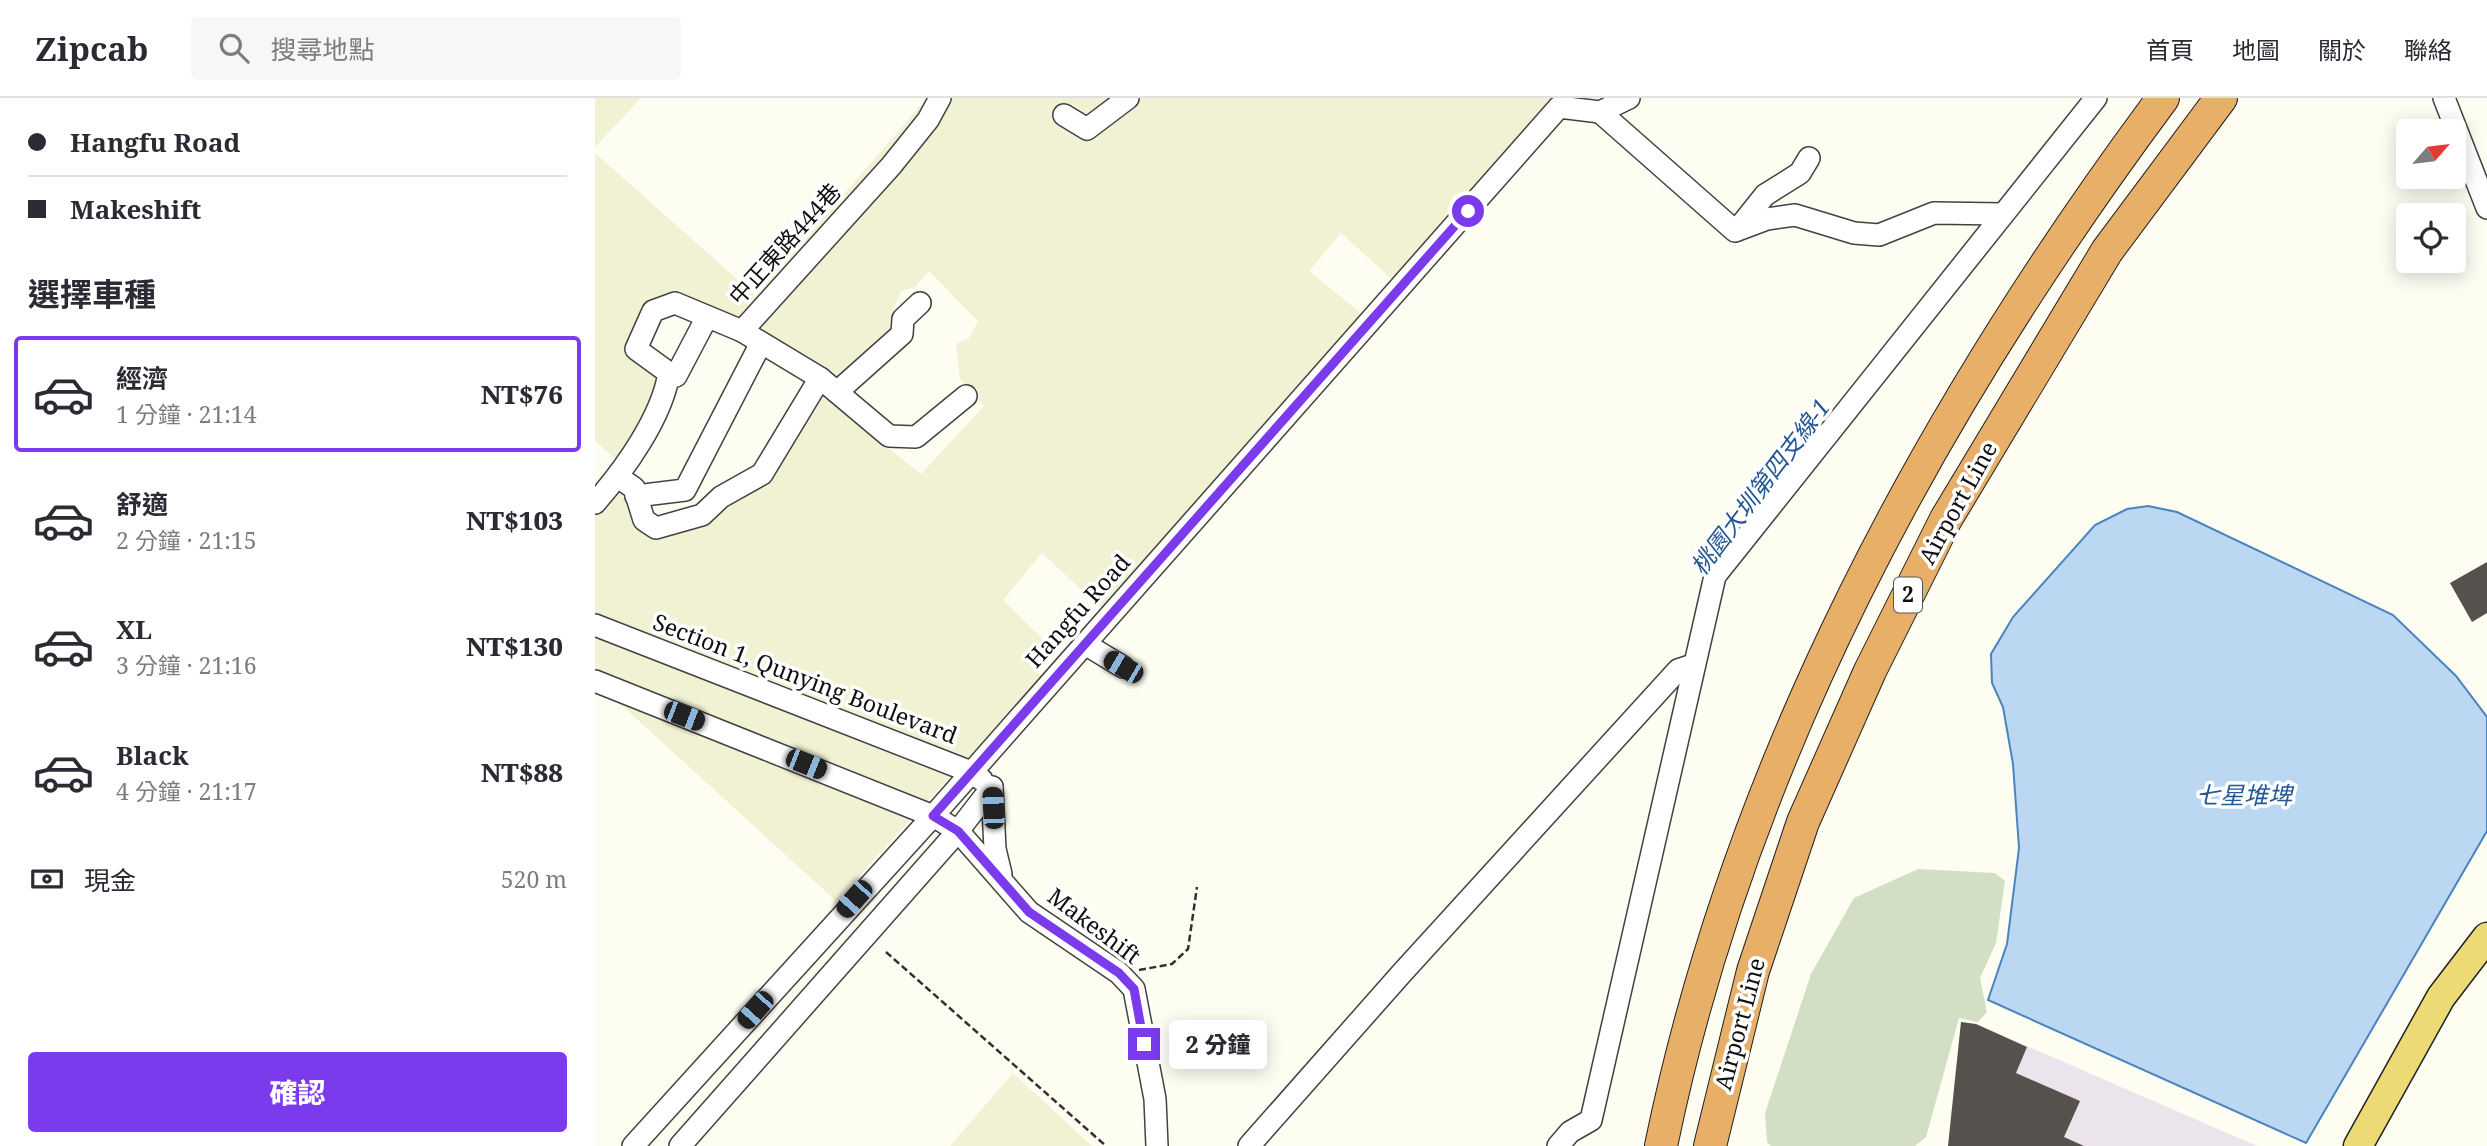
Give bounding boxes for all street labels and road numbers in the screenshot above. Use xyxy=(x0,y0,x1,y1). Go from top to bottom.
street label: 中正東路444巷 xyxy=(721,176,848,311)
street label: Airport Line xyxy=(1910,435,2004,570)
street label: Hangfu Road xyxy=(1018,547,1137,674)
road number: 2 xyxy=(1894,578,1922,612)
street label: Section 1, Qunying Boulevard xyxy=(649,605,962,751)
street label: Makeshift xyxy=(1042,880,1148,971)
street label: Airport Line xyxy=(1706,954,1772,1093)

